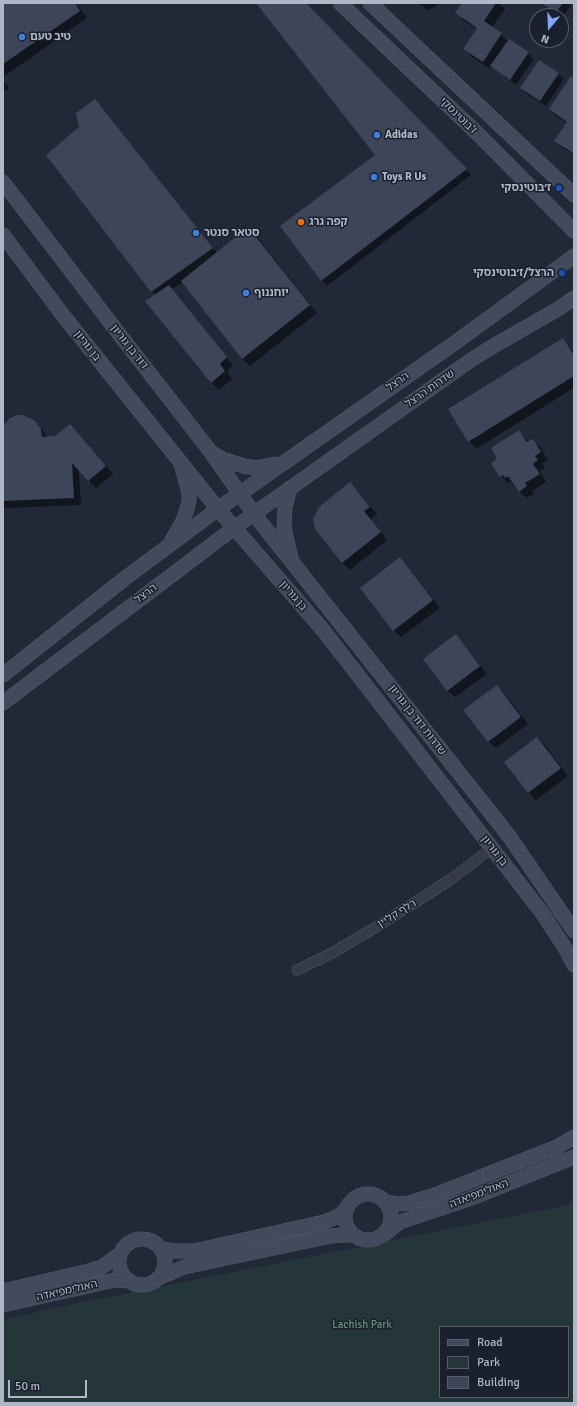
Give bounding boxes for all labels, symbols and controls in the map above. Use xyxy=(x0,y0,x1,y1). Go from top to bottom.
north arrow xyxy=(529,8,569,48)
place label: טיב טעם xyxy=(30,30,71,44)
text: N xyxy=(540,31,551,46)
marker: טיב טעם xyxy=(17,32,27,42)
street label: ז'בוטינסקי xyxy=(437,95,479,137)
place label: Adidas xyxy=(385,128,418,142)
marker: Adidas xyxy=(372,130,382,140)
place label: Toys R Us xyxy=(382,170,426,184)
marker: Toys R Us xyxy=(369,172,379,182)
place label: ז׳בוטינסקי xyxy=(501,181,551,195)
marker: ז׳בוטינסקי xyxy=(554,183,564,193)
place label: קפה גרג xyxy=(309,215,348,229)
marker: קפה גרג xyxy=(296,217,306,227)
place label: סטאר סנטר xyxy=(204,226,259,240)
marker: סטאר סנטר xyxy=(191,228,201,238)
place label: הרצל/ז׳בוטינסקי xyxy=(473,266,554,280)
marker: הרצל/ז׳בוטינסקי xyxy=(557,268,567,278)
place label: יוחננוף xyxy=(254,286,289,300)
marker: יוחננוף xyxy=(241,288,251,298)
street label: דוד בן גוריון xyxy=(107,322,151,372)
street label: בן גוריון xyxy=(71,328,103,364)
street label: שדרות הרצל xyxy=(403,367,457,411)
street label: הרצל xyxy=(384,370,412,394)
street label: בן גוריון xyxy=(276,578,310,614)
street label: הרצל xyxy=(132,581,160,607)
street label: שדרות דוד בן גוריון xyxy=(385,682,449,758)
street label: בן גוריון xyxy=(478,833,510,869)
street label: רלף קליין xyxy=(375,897,419,931)
street label: האולימפיאדה xyxy=(447,1177,511,1211)
street label: האולימפיאדה xyxy=(35,1278,99,1304)
park label: Lachish Park xyxy=(332,1318,392,1332)
legend xyxy=(439,1326,569,1398)
text: Road xyxy=(477,1335,503,1350)
text: Park xyxy=(477,1355,500,1370)
scale bar xyxy=(10,1372,89,1398)
text: Building xyxy=(477,1375,520,1390)
text: 50 m xyxy=(15,1379,40,1394)

